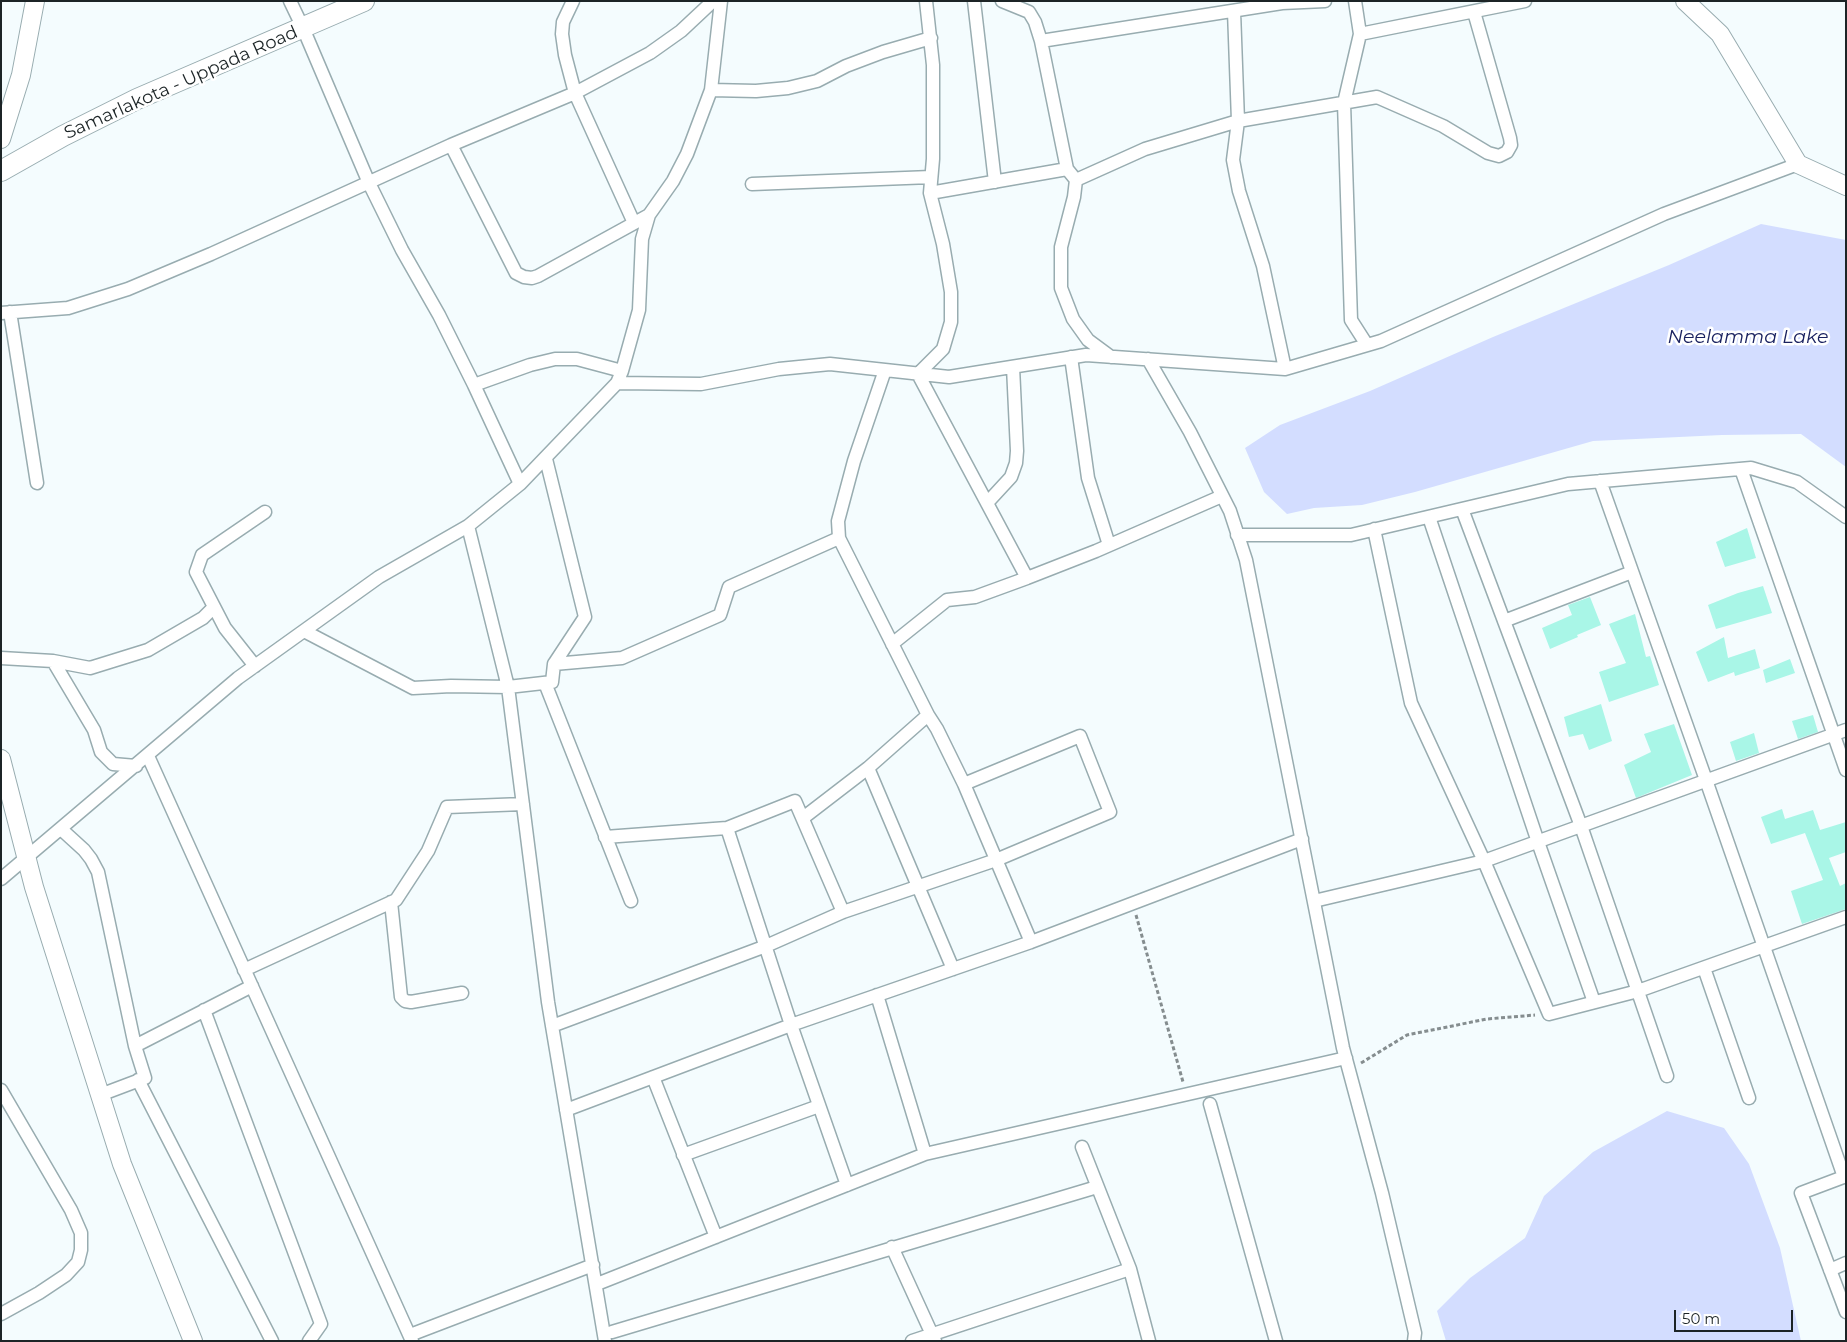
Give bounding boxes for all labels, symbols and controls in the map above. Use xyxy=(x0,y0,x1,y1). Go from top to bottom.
street label: Samarlakota - Uppada Road xyxy=(61,22,301,144)
water label: Neelamma Lake xyxy=(1668,326,1828,348)
scale bar xyxy=(1677,1300,1796,1332)
text: 50 m xyxy=(1682,1309,1720,1328)

